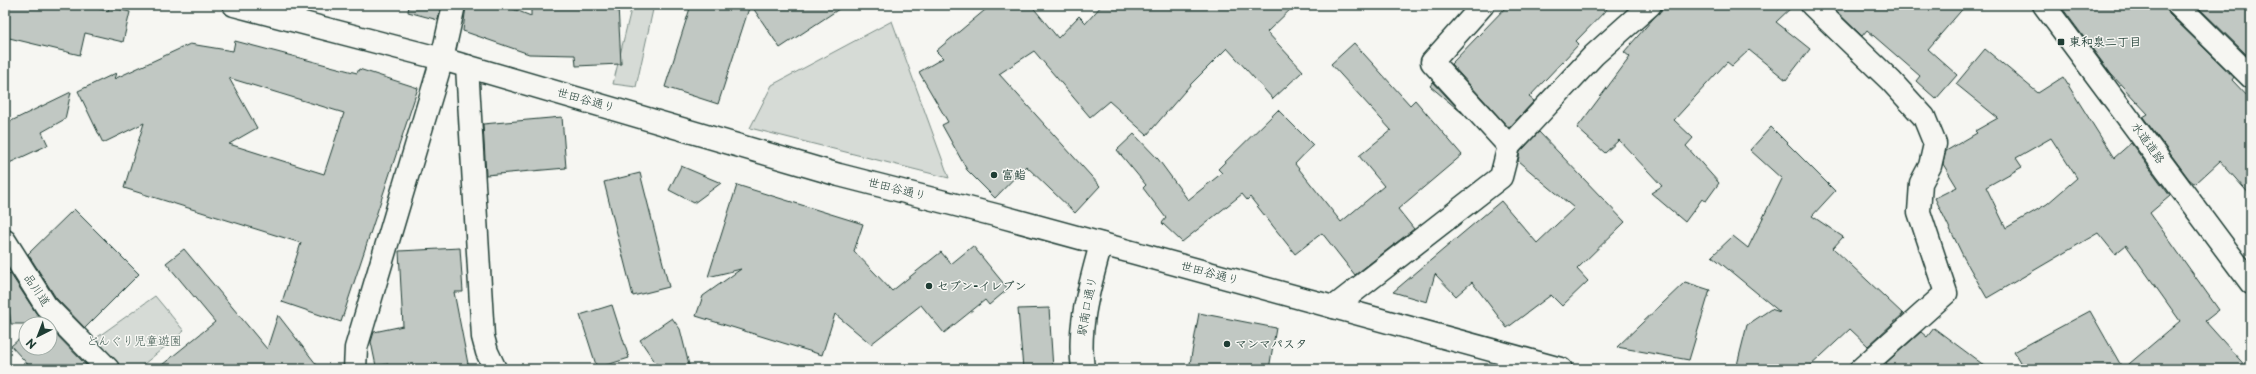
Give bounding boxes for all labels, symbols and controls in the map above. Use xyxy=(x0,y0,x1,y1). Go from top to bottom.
place label: 東和泉二丁目 xyxy=(2069,32,2141,50)
marker: 東和泉二丁目 xyxy=(2056,37,2066,47)
street label: 世田谷通り xyxy=(555,82,618,116)
street label: 水道道路 xyxy=(2127,118,2170,167)
place label: 富鮨 xyxy=(1002,165,1026,183)
marker: 富鮨 xyxy=(989,170,999,180)
street label: 世田谷通り xyxy=(866,172,929,204)
street label: 世田谷通り xyxy=(1179,256,1242,288)
street label: 品川道 xyxy=(20,269,55,309)
street label: 駅南口通り xyxy=(1071,275,1101,337)
place label: セブン-イレブン xyxy=(937,276,1027,294)
marker: セブン-イレブン xyxy=(924,281,934,291)
north arrow xyxy=(18,316,58,356)
park label: どんぐり児童遊園 xyxy=(86,331,182,349)
text: N xyxy=(22,334,40,353)
place label: マンマパスタ xyxy=(1235,334,1307,352)
marker: マンマパスタ xyxy=(1222,339,1232,349)

